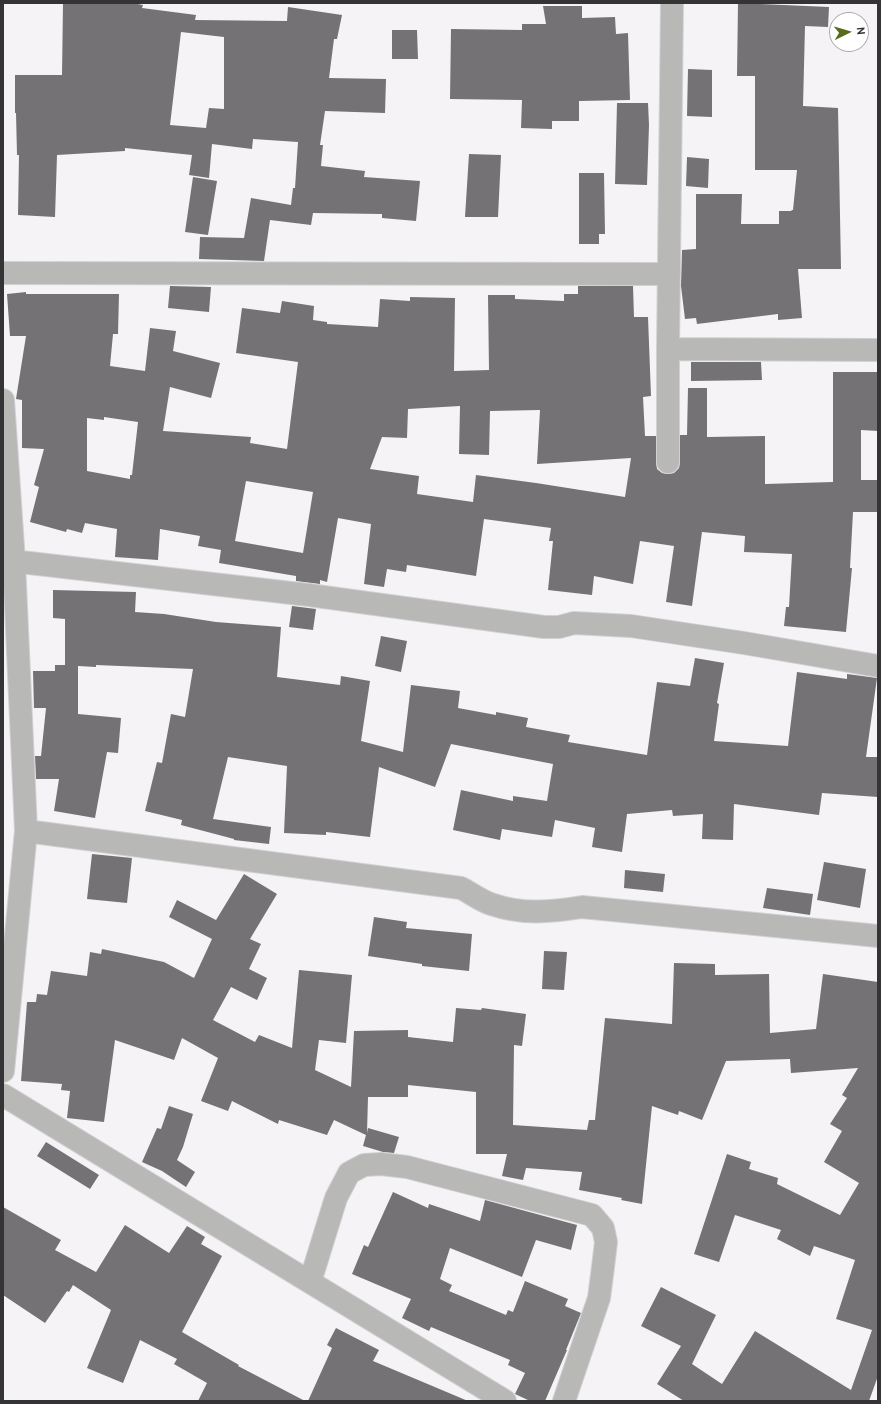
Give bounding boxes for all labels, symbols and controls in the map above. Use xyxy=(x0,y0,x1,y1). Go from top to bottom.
north arrow xyxy=(829,12,869,52)
text: N xyxy=(853,26,867,36)

